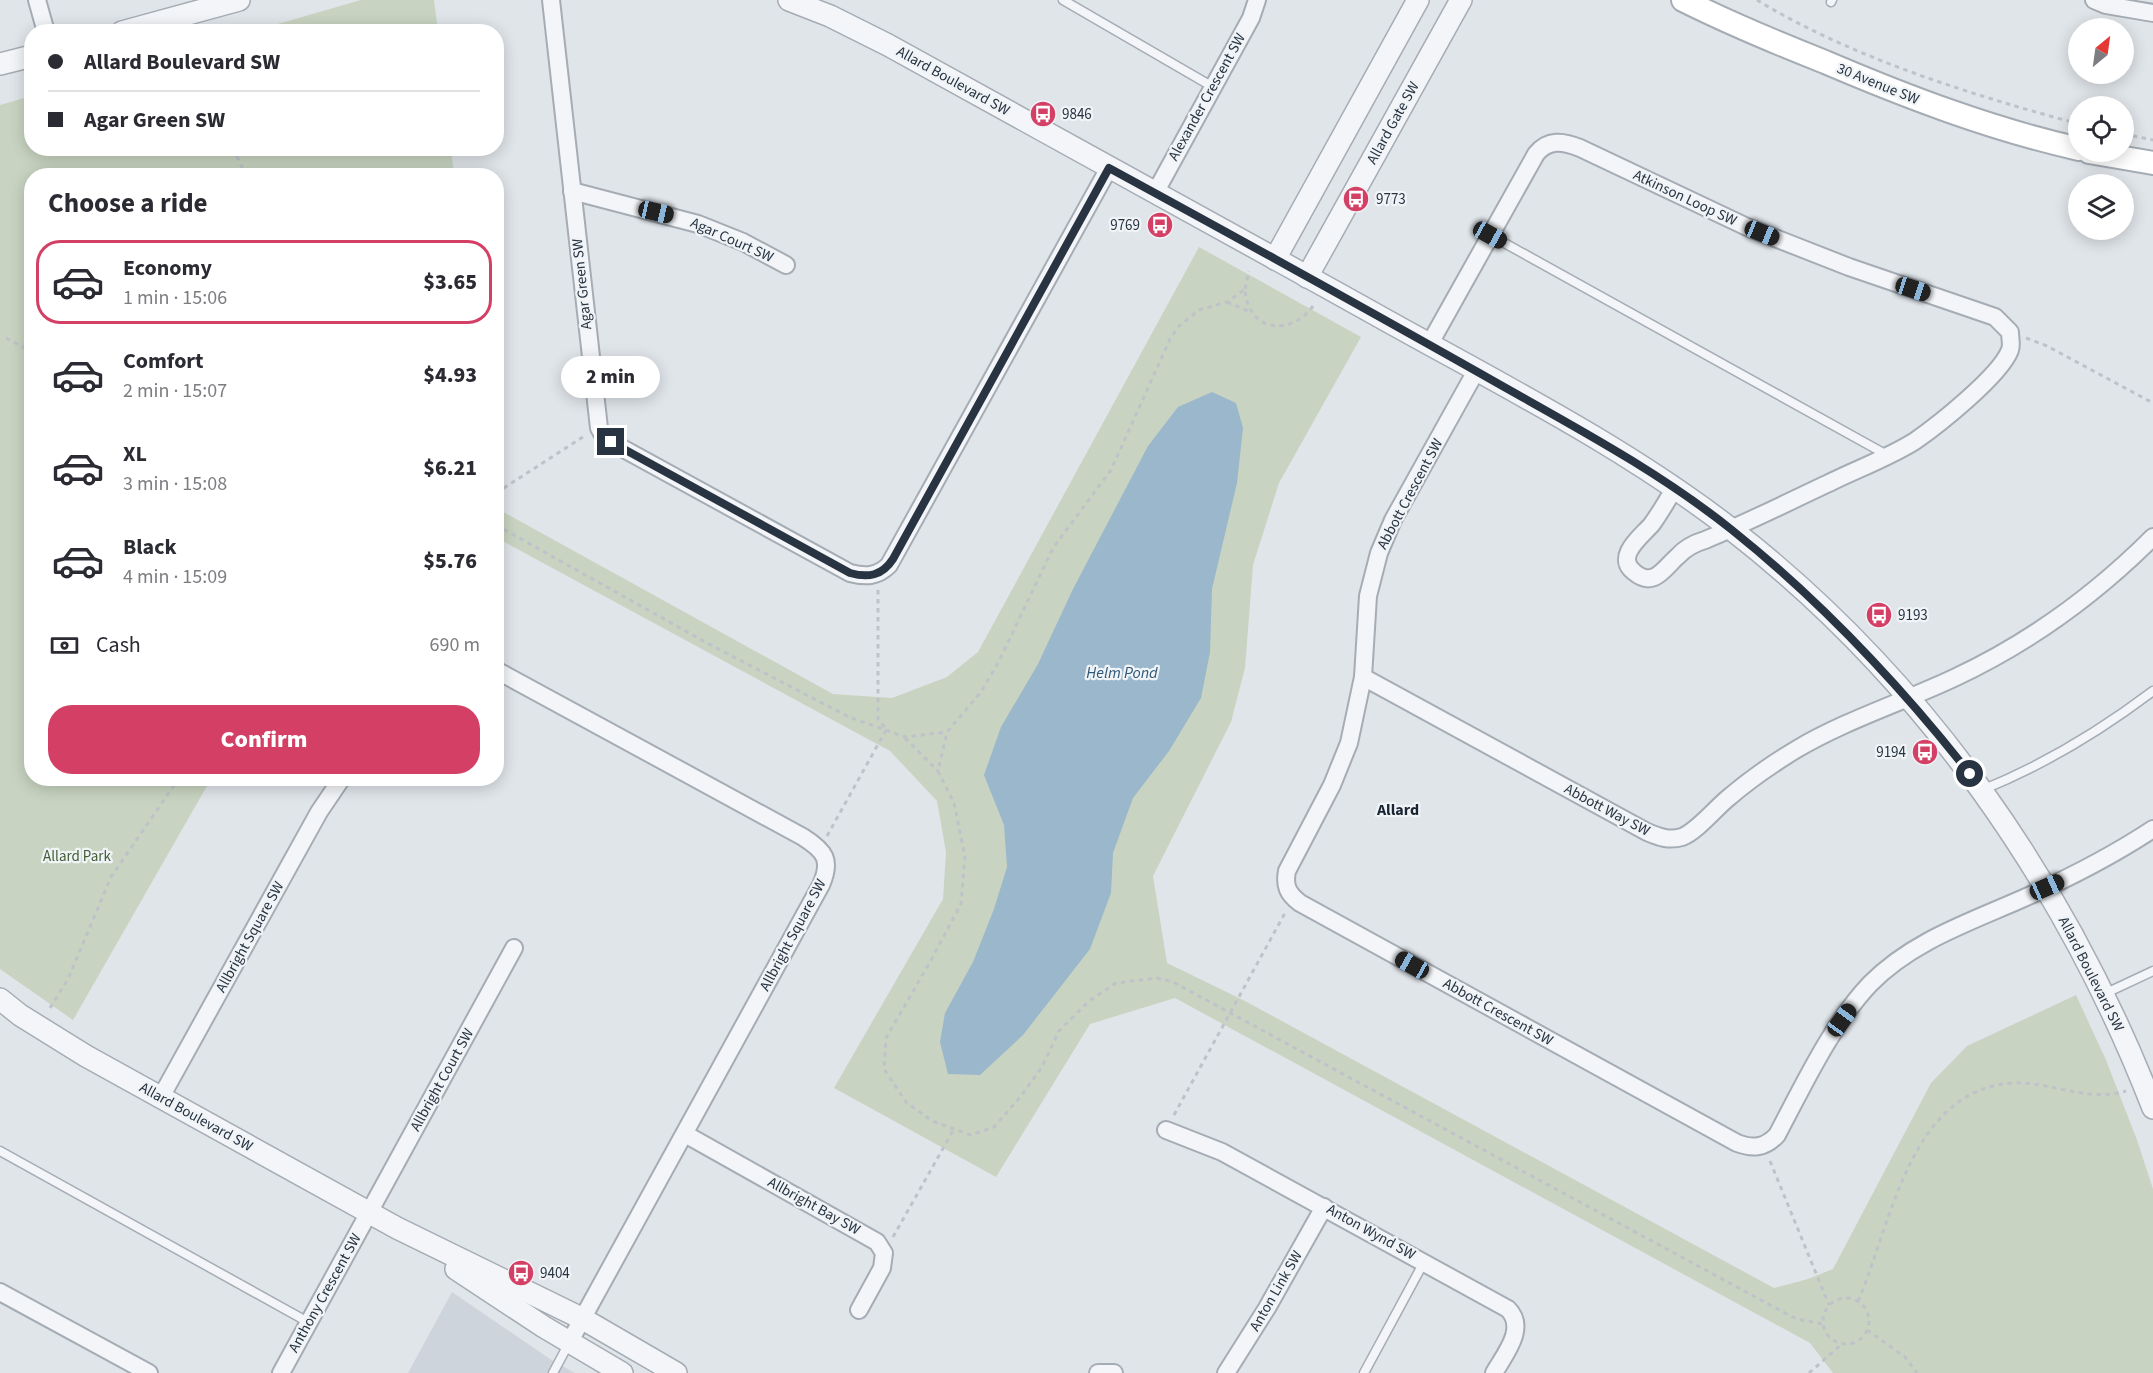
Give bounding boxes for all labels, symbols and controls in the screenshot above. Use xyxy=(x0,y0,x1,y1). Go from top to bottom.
north arrow xyxy=(2068,18,2134,84)
map controls xyxy=(2068,18,2134,240)
street label: Alexander Crescent SW xyxy=(1163,29,1251,165)
street label: Allard Boulevard SW xyxy=(893,41,1014,121)
text: Allard Boulevard SW xyxy=(84,46,280,78)
street label: 30 Avenue SW xyxy=(1834,58,1922,110)
street label: Allard Gate SW xyxy=(1362,78,1424,168)
button: locate xyxy=(2068,96,2134,162)
bus stop icon: 9846 xyxy=(1028,99,1058,129)
text: Agar Green SW xyxy=(84,104,225,136)
place label: 9846 xyxy=(1062,104,1092,125)
street label: Atkinson Loop SW xyxy=(1630,165,1741,231)
button: layers xyxy=(2068,174,2134,240)
text: Choose a ride xyxy=(48,184,208,223)
bus stop icon: 9773 xyxy=(1341,184,1371,214)
place label: 9773 xyxy=(1376,189,1406,210)
car xyxy=(636,199,676,225)
bus stop icon: 9769 xyxy=(1145,210,1175,240)
street label: Agar Court SW xyxy=(687,212,777,268)
place label: 9769 xyxy=(1110,215,1140,236)
car xyxy=(1470,218,1510,252)
car xyxy=(1742,218,1782,248)
street label: Agar Green SW xyxy=(567,237,597,331)
text: Economy xyxy=(123,252,212,284)
icon: car xyxy=(51,255,105,309)
text: $3.65 xyxy=(423,266,477,298)
car xyxy=(1893,275,1933,303)
text: 1 min · 15:06 xyxy=(123,284,227,312)
text: Comfort xyxy=(123,345,204,377)
icon: car xyxy=(51,348,105,402)
callout: 2 min xyxy=(562,355,660,397)
text: $4.93 xyxy=(423,359,477,391)
text: 2 min xyxy=(586,363,635,391)
text: 2 min · 15:07 xyxy=(123,377,227,405)
route end xyxy=(597,428,624,455)
street label: Abbott Crescent SW xyxy=(1372,435,1448,553)
text: XL xyxy=(123,438,147,470)
icon: car xyxy=(51,441,105,495)
text: $6.21 xyxy=(423,452,477,484)
text: 3 min · 15:08 xyxy=(123,470,227,498)
text: Black xyxy=(123,531,177,563)
icon: car xyxy=(51,534,105,588)
text: $5.76 xyxy=(423,545,477,577)
text: 4 min · 15:09 xyxy=(123,563,227,591)
bus stop icon: 9193 xyxy=(1864,600,1894,630)
place label: 9193 xyxy=(1898,605,1928,626)
icon: cash xyxy=(48,629,81,662)
text: Cash xyxy=(96,629,141,661)
text: 690 m xyxy=(430,631,480,659)
water label: Helm Pond xyxy=(1086,662,1158,684)
button: Confirm xyxy=(48,705,480,774)
bus stop icon: 9194 xyxy=(1910,737,1940,767)
place label: 9194 xyxy=(1876,742,1907,763)
route start xyxy=(1956,760,1983,787)
street label: Abbott Way SW xyxy=(1560,779,1654,842)
district label: Allard xyxy=(1376,799,1419,821)
park label: Allard Park xyxy=(43,846,111,867)
car xyxy=(2027,871,2067,903)
street label: Allbright Square SW xyxy=(755,875,832,995)
street label: Allbright Square SW xyxy=(211,877,289,996)
street label: Allard Boulevard SW xyxy=(2053,913,2129,1035)
car xyxy=(1392,948,1432,982)
street label: Abbott Crescent SW xyxy=(1439,973,1557,1051)
car xyxy=(1824,1000,1860,1040)
street label: Allbright Court SW xyxy=(405,1025,479,1135)
street label: Allard Boulevard SW xyxy=(136,1077,257,1157)
street label: Allbright Bay SW xyxy=(764,1172,864,1240)
street label: Anton Wynd SW xyxy=(1323,1199,1419,1265)
street label: Anthony Crescent SW xyxy=(284,1229,367,1356)
street label: Anton Link SW xyxy=(1244,1247,1308,1335)
bus stop icon: 9404 xyxy=(506,1258,536,1288)
place label: 9404 xyxy=(540,1263,570,1284)

